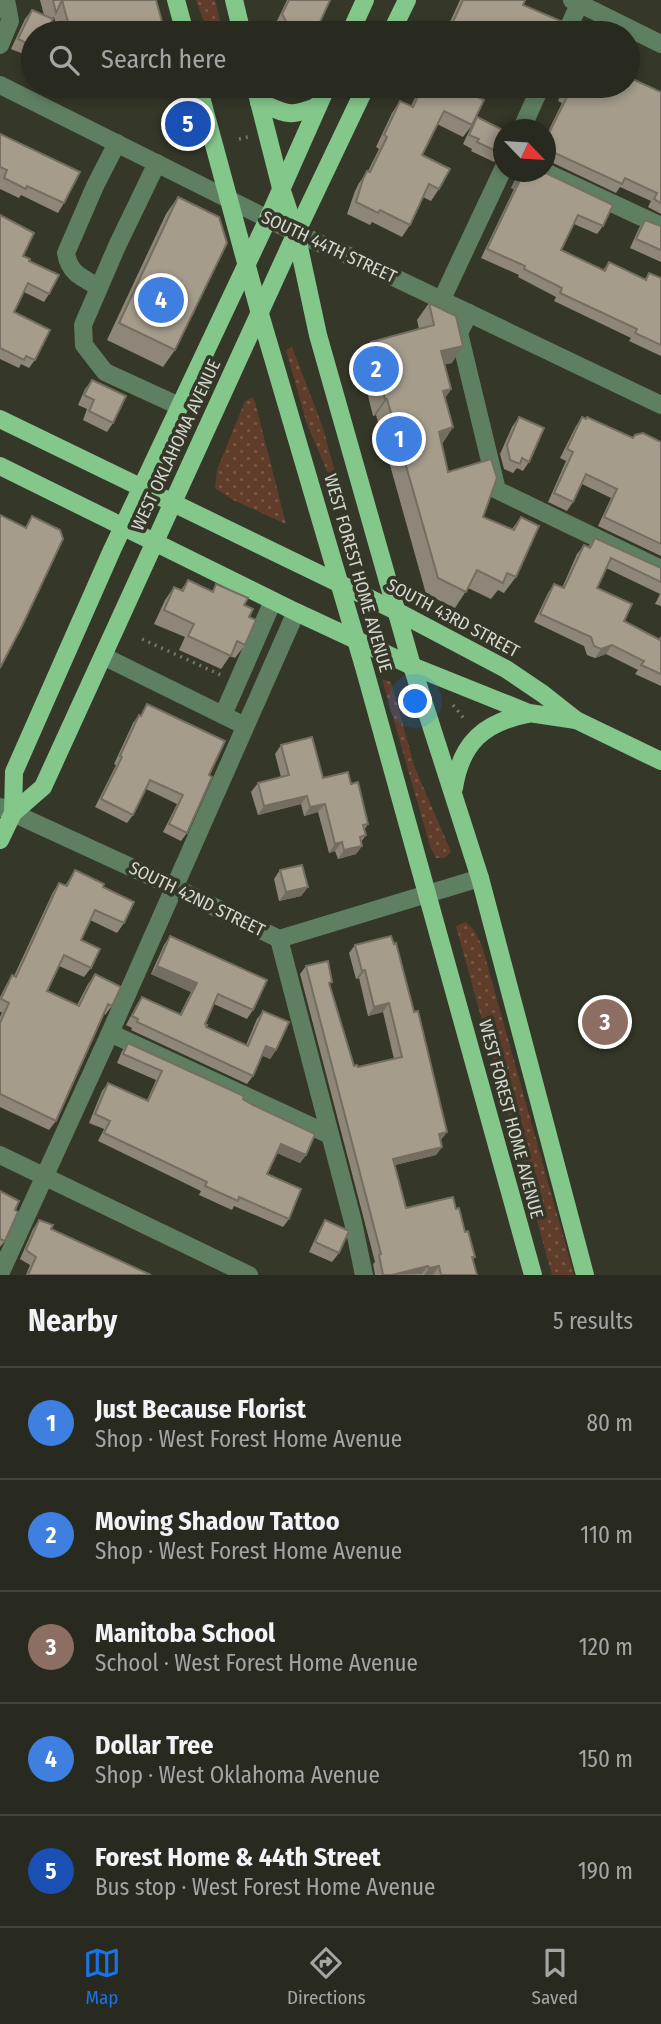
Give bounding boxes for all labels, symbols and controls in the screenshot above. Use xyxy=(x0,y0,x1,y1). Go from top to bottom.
search box xyxy=(21,21,640,98)
icon: search xyxy=(45,41,83,79)
text: Search here xyxy=(101,44,226,75)
pin: 5 xyxy=(165,98,211,150)
north arrow xyxy=(493,119,556,182)
street label: SOUTH 44TH STREET xyxy=(258,206,400,288)
pin: 4 xyxy=(138,274,184,326)
pin: 2 xyxy=(353,343,399,395)
street label: WEST OKLAHOMA AVENUE xyxy=(127,356,225,534)
pin: 1 xyxy=(376,413,422,465)
street label: WEST FOREST HOME AVENUE xyxy=(319,471,397,675)
street label: SOUTH 43RD STREET xyxy=(383,574,524,663)
your location xyxy=(398,684,432,718)
street label: SOUTH 42ND STREET xyxy=(126,857,269,942)
pin: 3 xyxy=(582,996,628,1048)
street label: WEST FOREST HOME AVENUE xyxy=(474,1017,548,1221)
text: Nearby xyxy=(28,1303,117,1339)
text: 5 results xyxy=(553,1307,633,1335)
text: Just Because Florist xyxy=(95,1394,306,1425)
text: 1 xyxy=(46,1409,56,1437)
text: 80 m xyxy=(586,1409,633,1437)
text: Shop · West Forest Home Avenue xyxy=(95,1425,402,1453)
text: Moving Shadow Tattoo xyxy=(95,1506,340,1537)
text: 2 xyxy=(46,1521,56,1549)
text: 110 m xyxy=(580,1521,633,1549)
text: Shop · West Forest Home Avenue xyxy=(95,1537,402,1565)
text: Manitoba School xyxy=(95,1618,275,1649)
text: 3 xyxy=(46,1633,56,1661)
text: 120 m xyxy=(579,1633,633,1661)
text: School · West Forest Home Avenue xyxy=(95,1649,418,1677)
text: Dollar Tree xyxy=(95,1730,213,1761)
text: 4 xyxy=(45,1745,57,1773)
text: 150 m xyxy=(578,1745,633,1773)
text: Shop · West Oklahoma Avenue xyxy=(95,1761,380,1789)
text: Forest Home & 44th Street xyxy=(95,1842,381,1873)
text: 5 xyxy=(45,1857,57,1885)
text: 190 m xyxy=(578,1857,633,1885)
text: Bus stop · West Forest Home Avenue xyxy=(95,1873,435,1901)
tab: Map xyxy=(83,1944,121,2009)
tab: Directions xyxy=(287,1944,366,2009)
tab: Saved xyxy=(532,1944,578,2009)

